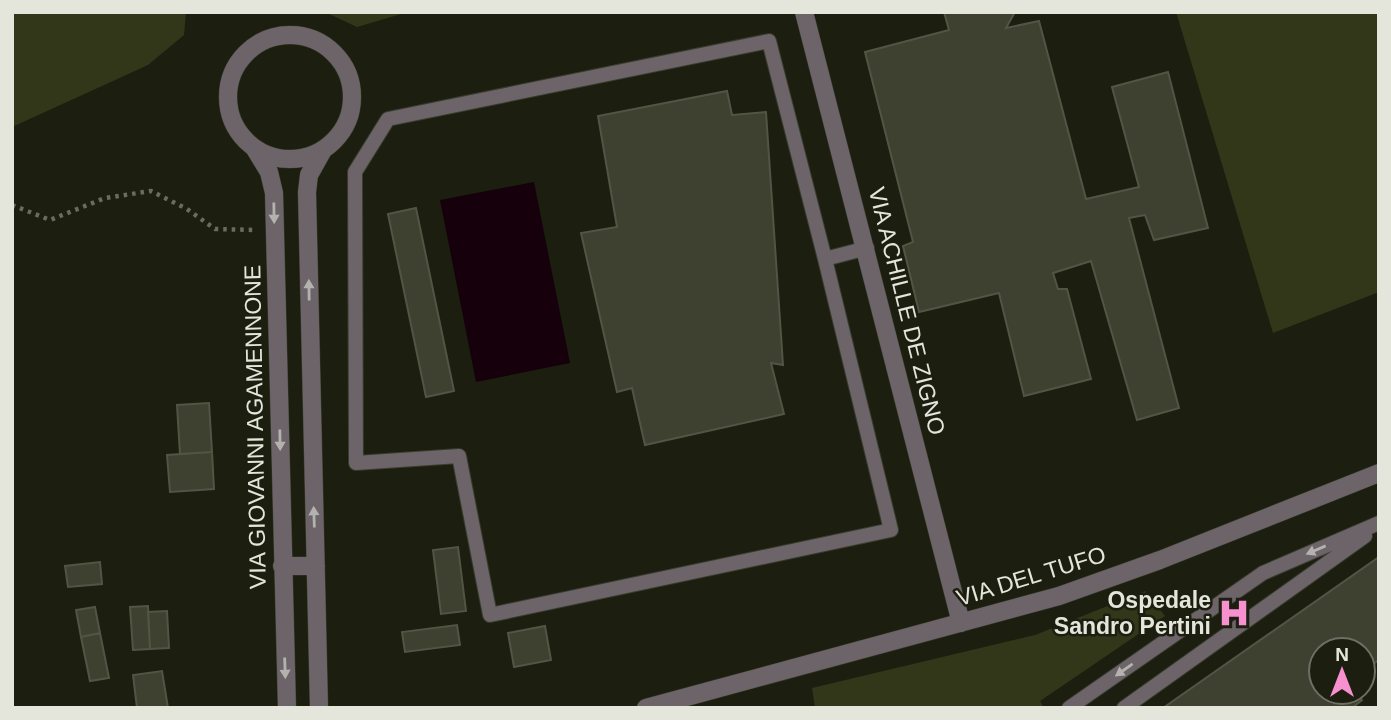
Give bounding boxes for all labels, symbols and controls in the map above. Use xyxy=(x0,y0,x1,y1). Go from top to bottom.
street label: VIA ACHILLE DE ZIGNO xyxy=(864,184,950,438)
one-way arrow xyxy=(269,202,280,224)
street label: VIA GIOVANNI AGAMENNONE xyxy=(239,265,271,589)
one-way arrow xyxy=(303,278,315,300)
one-way arrow xyxy=(274,430,286,452)
one-way arrow xyxy=(309,506,320,528)
street label: VIA DEL TUFO xyxy=(953,541,1109,611)
one-way arrow xyxy=(1306,544,1326,556)
place label: Ospedale Sandro Pertini xyxy=(1054,587,1211,639)
hospital icon: Ospedale Sandro Pertini xyxy=(1217,596,1251,630)
north arrow xyxy=(1307,636,1377,706)
text: N xyxy=(1335,644,1349,665)
one-way arrow xyxy=(280,657,291,679)
one-way arrow xyxy=(1115,663,1133,677)

